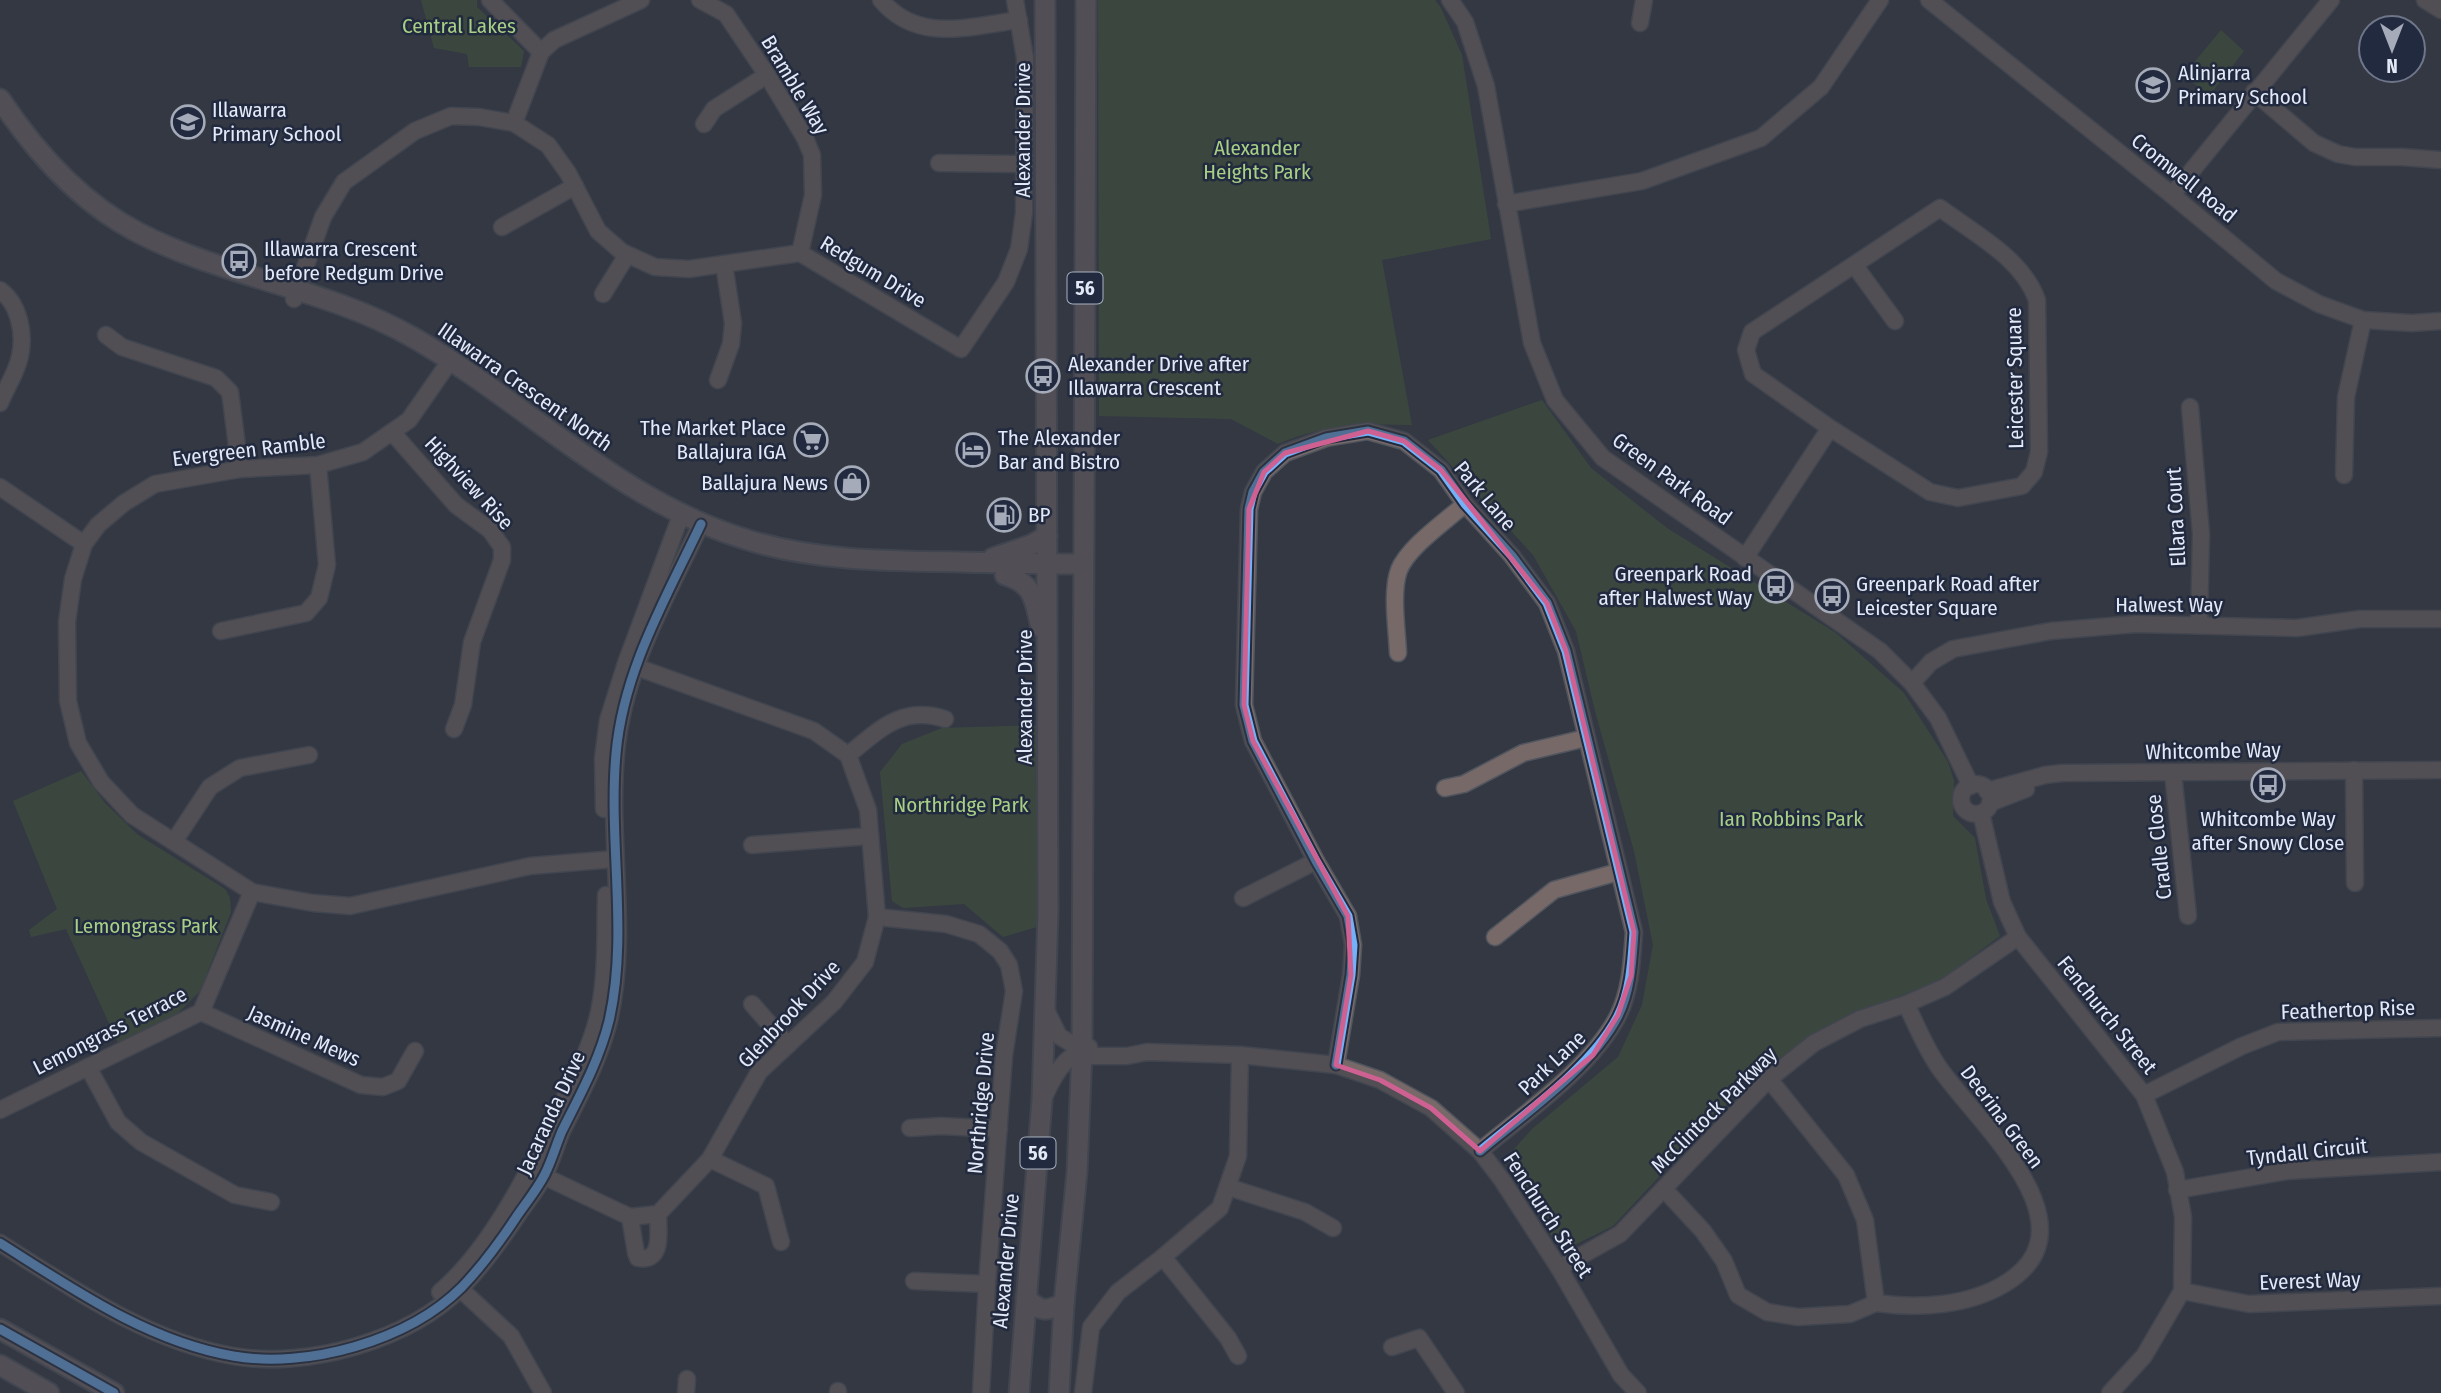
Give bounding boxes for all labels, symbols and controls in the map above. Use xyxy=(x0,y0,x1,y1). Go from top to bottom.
park label: Central Lakes xyxy=(402,13,516,39)
north arrow xyxy=(2357,14,2427,84)
street label: Bramble Way xyxy=(755,31,835,140)
text: N xyxy=(2386,54,2398,77)
place label: Alinjarra Primary School xyxy=(2178,60,2308,110)
street label: Alexander Drive xyxy=(1010,62,1036,198)
school or university icon: Alinjarra Primary School xyxy=(2134,66,2172,104)
place label: Illawarra Primary School xyxy=(212,97,342,147)
school or university icon: Illawarra Primary School xyxy=(169,103,207,141)
street label: Cromwell Road xyxy=(2126,128,2242,228)
park label: Alexander Heights Park xyxy=(1203,135,1311,185)
street label: Redgum Drive xyxy=(815,230,931,314)
place label: Illawarra Crescent before Redgum Drive xyxy=(264,236,444,286)
bus stop icon: Illawarra Crescent before Redgum Drive xyxy=(220,242,258,280)
road number: 56 xyxy=(1068,272,1102,304)
street label: Leicester Square xyxy=(2001,307,2029,449)
street label: Illawarra Crescent North xyxy=(433,317,617,457)
place label: Alexander Drive after Illawarra Crescent xyxy=(1068,351,1250,401)
bus stop icon: Alexander Drive after Illawarra Crescent xyxy=(1024,357,1062,395)
place label: The Market Place Ballajura IGA xyxy=(640,415,786,465)
supermarket icon: The Market Place Ballajura IGA xyxy=(792,421,830,459)
place label: The Alexander Bar and Bistro xyxy=(998,425,1121,475)
street label: Green Park Road xyxy=(1607,427,1737,531)
street label: Evergreen Ramble xyxy=(171,428,327,472)
street label: Highview Rise xyxy=(419,431,519,535)
hotel icon: The Alexander Bar and Bistro xyxy=(954,431,992,469)
street label: Park Lane xyxy=(1448,456,1522,536)
shop icon: Ballajura News xyxy=(833,464,871,502)
street label: Ellara Court xyxy=(2160,467,2192,567)
place label: Ballajura News xyxy=(701,470,828,496)
fuel station icon: BP xyxy=(985,496,1023,534)
place label: BP xyxy=(1028,502,1050,528)
place label: Greenpark Road after Halwest Way xyxy=(1598,561,1753,611)
bus stop icon: Greenpark Road after Halwest Way xyxy=(1757,567,1795,605)
place label: Greenpark Road after Leicester Square xyxy=(1856,571,2040,621)
bus stop icon: Greenpark Road after Leicester Square xyxy=(1813,577,1851,615)
street label: Halwest Way xyxy=(2115,592,2223,618)
street label: Alexander Drive xyxy=(1012,629,1038,765)
street label: Whitcombe Way xyxy=(2145,737,2282,765)
bus stop icon: Whitcombe Way after Snowy Close xyxy=(2249,766,2287,804)
park label: Northridge Park xyxy=(893,792,1029,818)
street label: Cradle Close xyxy=(2141,793,2177,901)
park label: Ian Robbins Park xyxy=(1719,806,1863,832)
place label: Whitcombe Way after Snowy Close xyxy=(2192,806,2344,856)
park label: Lemongrass Park xyxy=(74,913,218,939)
street label: Fenchurch Street xyxy=(2051,951,2163,1079)
street label: Glenbrook Drive xyxy=(732,955,846,1073)
street label: Lemongrass Terrace xyxy=(29,981,191,1081)
street label: Feathertop Rise xyxy=(2280,995,2416,1025)
street label: Jasmine Mews xyxy=(244,1000,364,1072)
street label: Park Lane xyxy=(1513,1025,1591,1101)
street label: Northridge Drive xyxy=(962,1031,1000,1175)
street label: McClintock Parkway xyxy=(1646,1041,1783,1178)
street label: Jacaranda Drive xyxy=(511,1047,591,1179)
street label: Deerina Green xyxy=(1955,1060,2049,1174)
street label: Tyndall Circuit xyxy=(2245,1133,2369,1171)
road number: 56 xyxy=(1020,1138,1056,1168)
street label: Fenchurch Street xyxy=(1498,1147,1598,1283)
street label: Alexander Drive xyxy=(987,1192,1025,1330)
street label: Everest Way xyxy=(2259,1266,2362,1296)

